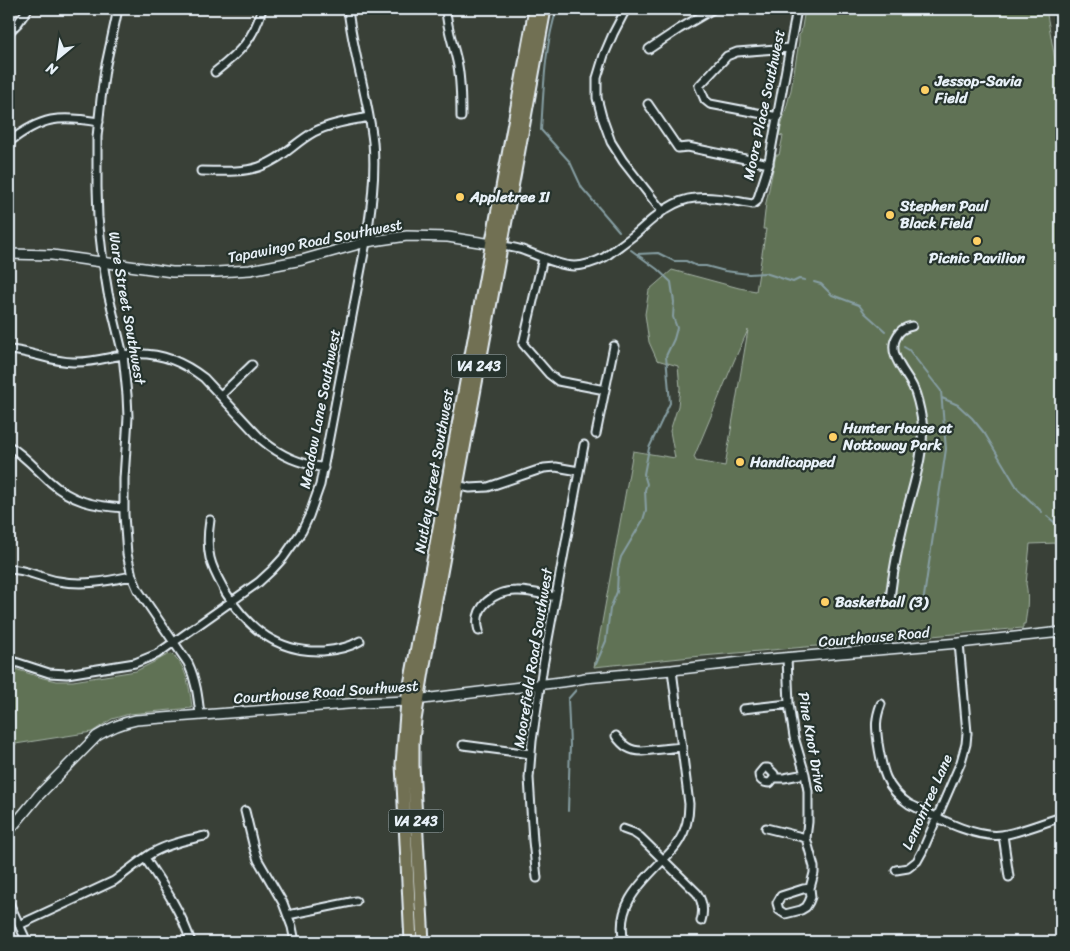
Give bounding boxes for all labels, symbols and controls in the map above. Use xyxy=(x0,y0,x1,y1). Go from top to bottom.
street label: Moore Place Southwest xyxy=(735,27,793,183)
north arrow xyxy=(32,32,82,82)
text: N xyxy=(41,56,63,83)
place label: Jessop-Savia Field xyxy=(934,68,1022,111)
marker: Jessop-Savia Field xyxy=(919,84,931,96)
place label: Appletree II xyxy=(469,184,550,210)
marker: Appletree II xyxy=(454,191,466,203)
place label: Stephen Paul Black Field xyxy=(899,193,989,236)
marker: Stephen Paul Black Field xyxy=(884,209,896,221)
street label: Tapawingo Road Southwest xyxy=(226,211,405,271)
street label: Ware Street Southwest xyxy=(101,229,153,387)
marker: Picnic Pavilion xyxy=(971,235,983,247)
place label: Picnic Pavilion xyxy=(929,245,1026,271)
street label: Meadow Lane Southwest xyxy=(292,327,348,491)
road number: VA 243 xyxy=(452,354,506,378)
street label: Nutley Street Southwest xyxy=(407,386,461,555)
place label: Hunter House at Nottoway Park xyxy=(842,415,953,458)
marker: Hunter House at Nottoway Park xyxy=(827,431,839,443)
place label: Handicapped xyxy=(749,449,837,475)
marker: Handicapped xyxy=(734,456,746,468)
street label: Moorefield Road Southwest xyxy=(506,565,560,750)
place label: Basketball (3) xyxy=(835,589,929,615)
marker: Basketball (3) xyxy=(819,596,831,608)
street label: Courthouse Road xyxy=(817,619,932,655)
street label: Courthouse Road Southwest xyxy=(233,673,420,711)
street label: Pine Knot Drive xyxy=(790,690,834,794)
street label: Lemontree Lane xyxy=(894,750,960,854)
road number: VA 243 xyxy=(388,809,444,832)

